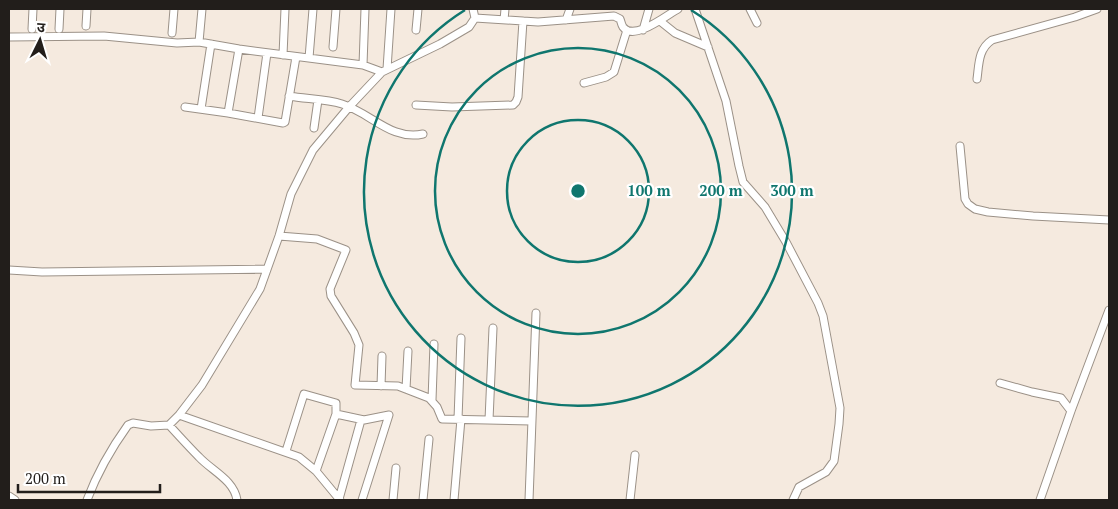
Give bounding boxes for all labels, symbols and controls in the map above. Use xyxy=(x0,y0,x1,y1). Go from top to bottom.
north arrow xyxy=(15,15,65,65)
text: उ xyxy=(36,17,47,36)
text: 100 m xyxy=(627,180,671,200)
text: 200 m xyxy=(699,180,743,200)
text: 300 m xyxy=(770,180,814,200)
centre of rings xyxy=(569,182,587,200)
scale bar xyxy=(18,462,160,494)
text: 200 m xyxy=(25,468,66,488)

